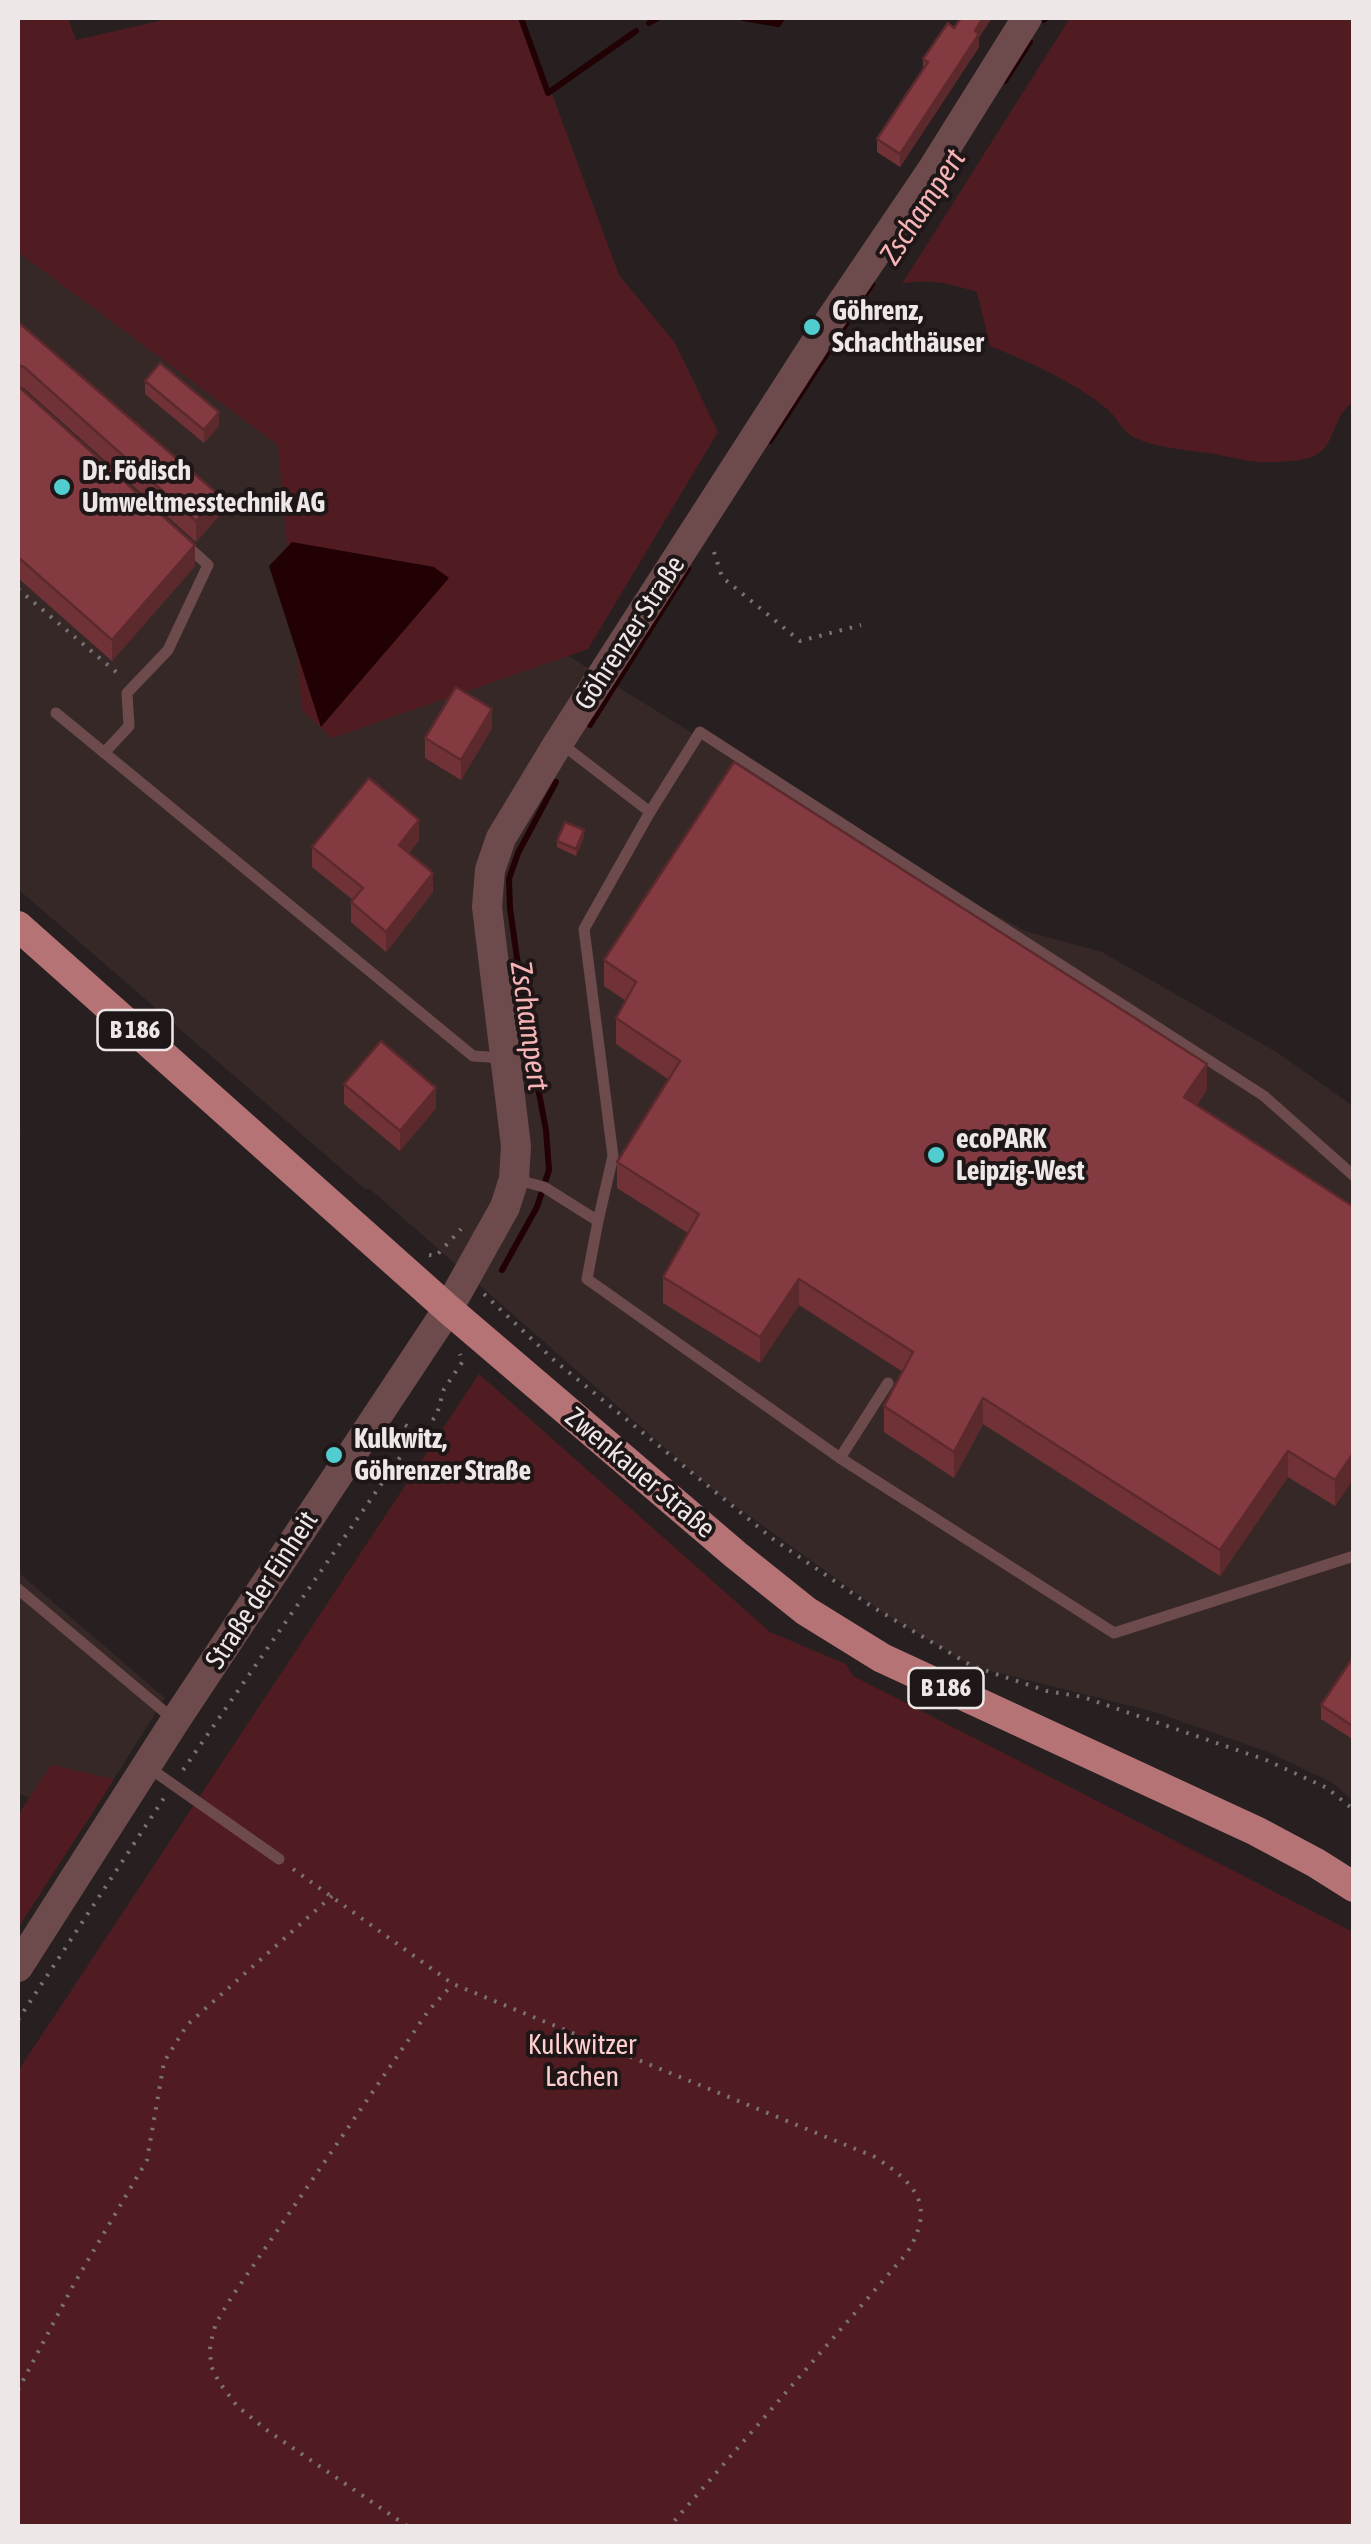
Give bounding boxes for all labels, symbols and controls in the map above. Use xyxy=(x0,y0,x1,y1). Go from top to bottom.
water label: Zschampert xyxy=(872,143,974,271)
place label: Göhrenz, Schachthäuser xyxy=(832,294,984,360)
marker: Göhrenz, Schachthäuser xyxy=(801,316,823,338)
place label: Dr. Födisch Umweltmesstechnik AG xyxy=(82,454,325,520)
marker: Dr. Födisch Umweltmesstechnik AG xyxy=(51,476,73,498)
street label: Göhrenzer Straße xyxy=(568,550,692,716)
water label: Zschampert xyxy=(502,959,556,1093)
road number: B 186 xyxy=(98,1010,172,1050)
place label: ecoPARK Leipzig-West xyxy=(956,1122,1085,1188)
marker: ecoPARK Leipzig-West xyxy=(925,1144,947,1166)
street label: Zwenkauer Straße xyxy=(558,1401,722,1545)
place label: Kulkwitz, Göhrenzer Straße xyxy=(354,1422,531,1488)
marker: Kulkwitz, Göhrenzer Straße xyxy=(323,1444,345,1466)
street label: Straße der Einheit xyxy=(199,1505,325,1675)
road number: B 186 xyxy=(908,1668,984,1708)
park label: Kulkwitzer Lachen xyxy=(528,2028,636,2094)

